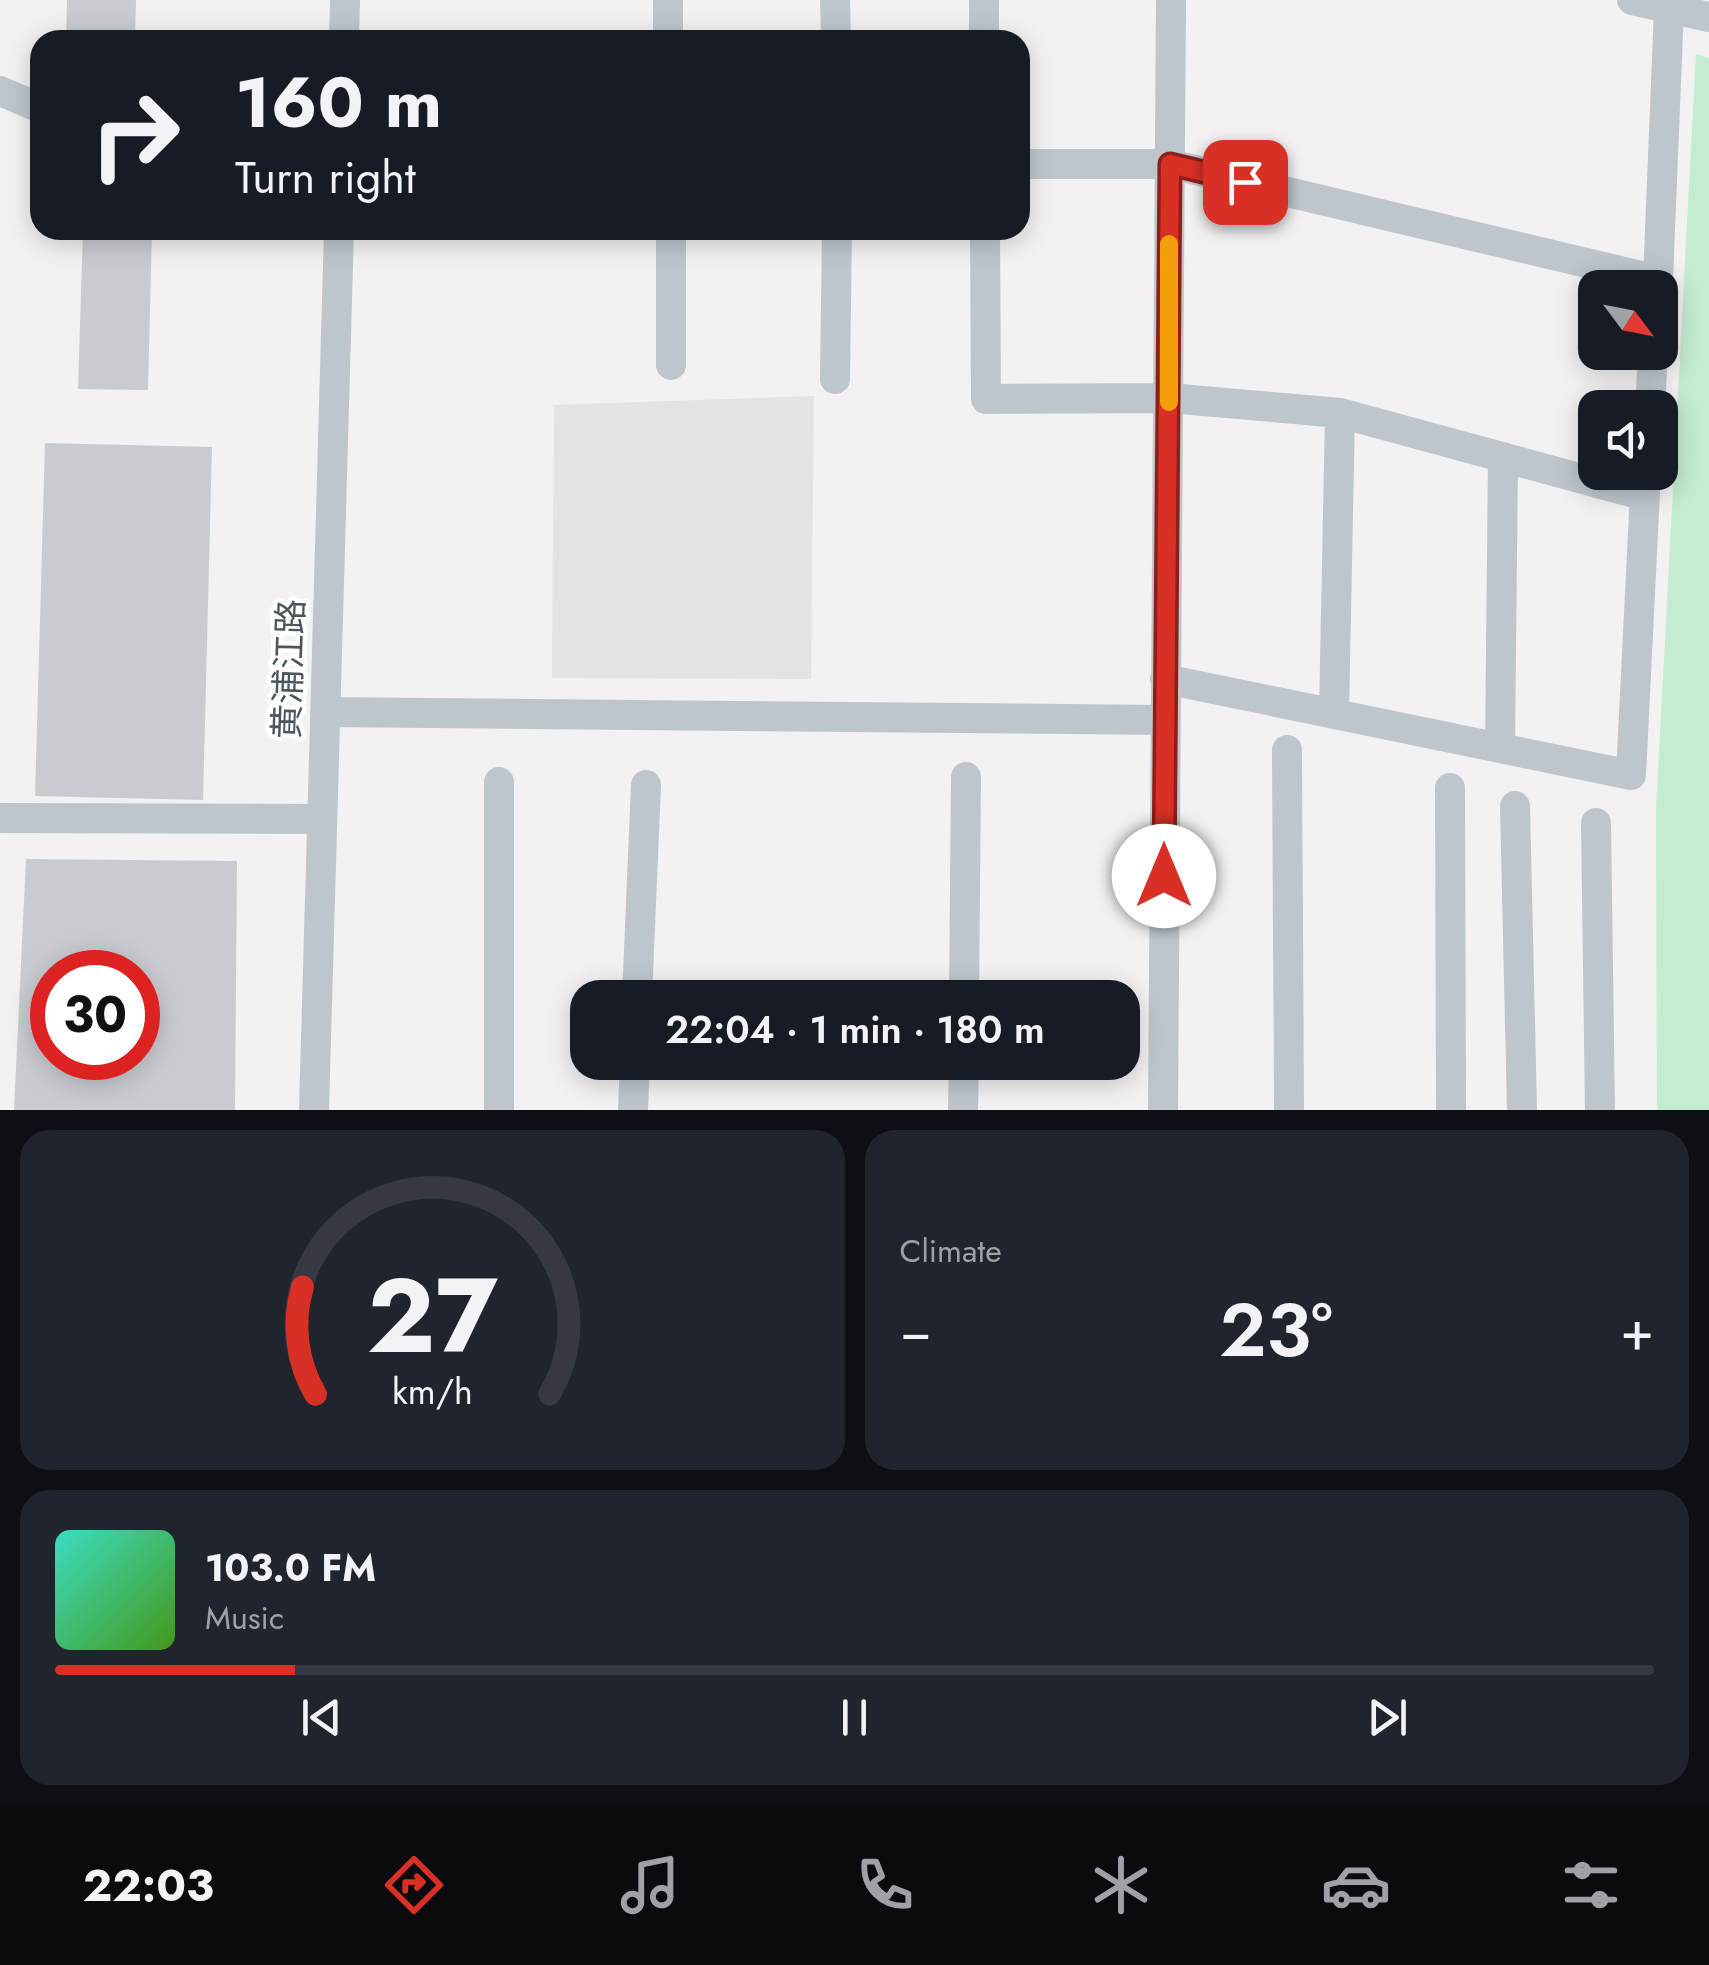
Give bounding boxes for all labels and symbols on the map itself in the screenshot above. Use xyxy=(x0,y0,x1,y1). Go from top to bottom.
pin xyxy=(1203,140,1288,225)
north arrow xyxy=(1578,270,1678,370)
street label: 黄浦江路 xyxy=(262,598,316,740)
position arrow xyxy=(1112,824,1216,928)
speed limit sign: 30 xyxy=(30,950,160,1080)

